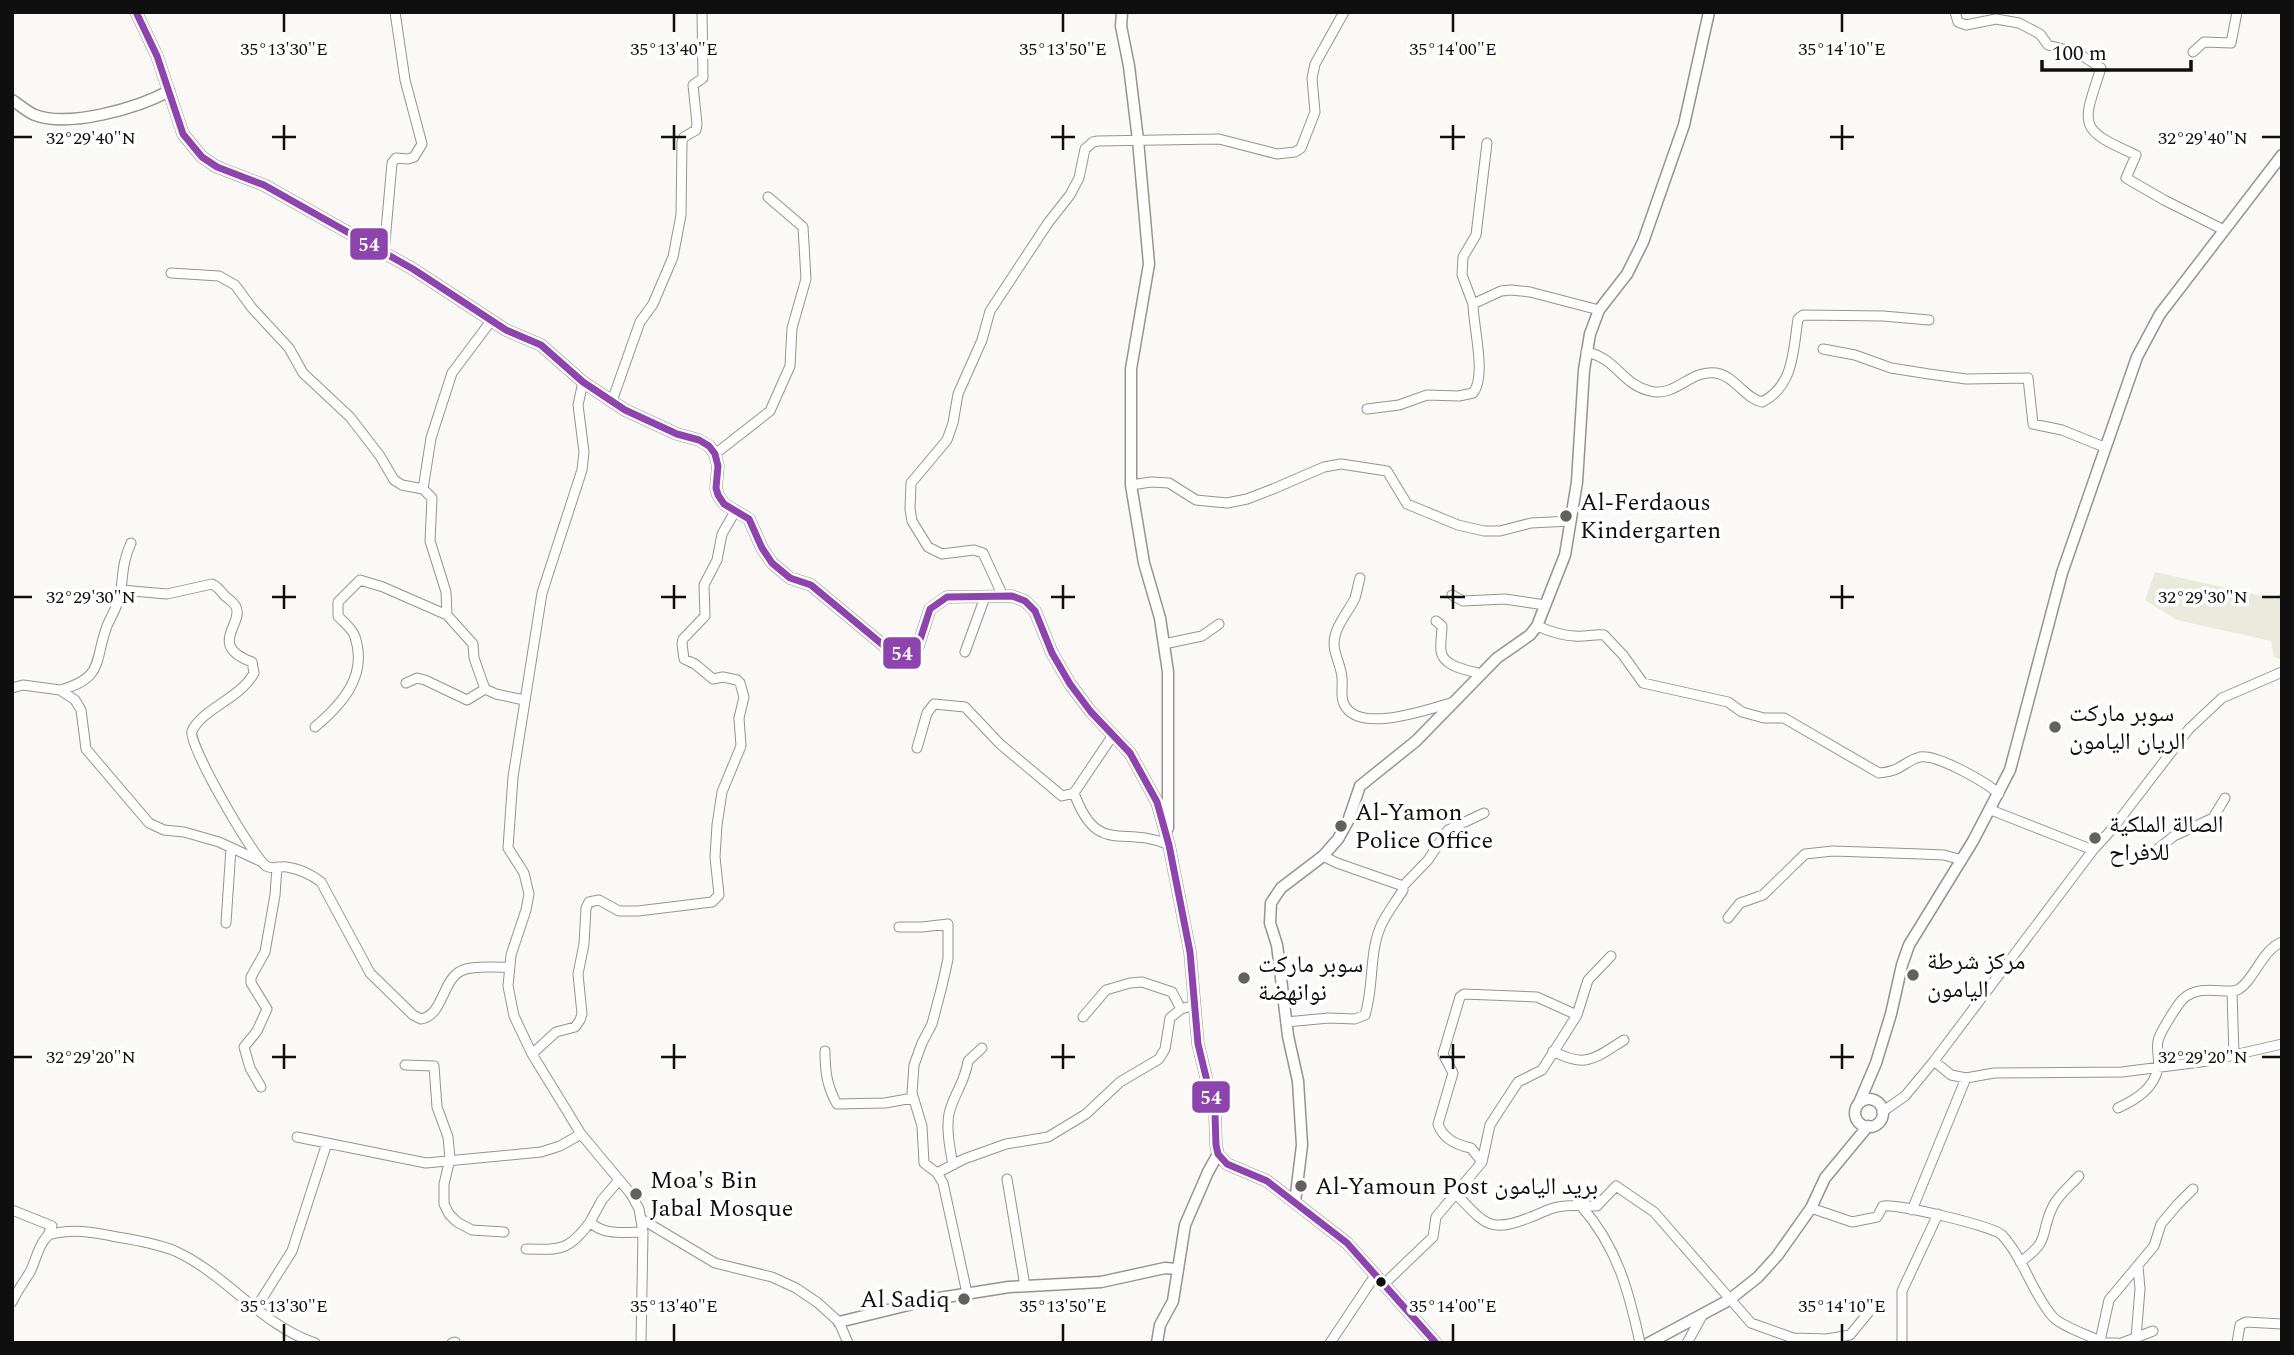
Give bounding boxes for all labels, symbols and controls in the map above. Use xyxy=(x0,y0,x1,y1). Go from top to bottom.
scale bar xyxy=(2042,28,2191,72)
text: 35°13'30"E xyxy=(240,36,328,63)
text: 35°13'40"E xyxy=(630,36,718,63)
text: 35°13'50"E xyxy=(1019,36,1107,63)
text: 35°14'00"E xyxy=(1409,36,1497,63)
text: 35°14'10"E xyxy=(1798,36,1886,63)
text: 100 m xyxy=(2052,38,2107,70)
text: 32°29'40"N xyxy=(46,125,136,152)
text: 32°29'40"N xyxy=(2158,125,2248,152)
line badge: 54 xyxy=(349,227,389,261)
text: 54 xyxy=(358,231,380,260)
place label: Al-Ferdaous Kindergarten xyxy=(1580,485,1721,549)
marker: Al-Ferdaous Kindergarten xyxy=(1558,508,1574,524)
text: 32°29'30"N xyxy=(46,584,136,611)
text: 32°29'30"N xyxy=(2158,584,2248,611)
line badge: 54 xyxy=(882,636,922,670)
text: 54 xyxy=(891,640,913,669)
place label: سوبر ماركت الريان اليامون xyxy=(2069,696,2186,760)
marker: سوبر ماركت الريان اليامون xyxy=(2047,719,2063,735)
place label: Al-Yamon Police Office xyxy=(1355,795,1493,859)
place label: الصالة الملكية للافراح xyxy=(2109,807,2224,871)
marker: Al-Yamon Police Office xyxy=(1333,818,1349,834)
marker: الصالة الملكية للافراح xyxy=(2087,830,2103,846)
place label: مركز شرطة اليامون xyxy=(1927,944,2025,1008)
place label: سوبر ماركت نوانهضة xyxy=(1258,947,1363,1011)
marker: مركز شرطة اليامون xyxy=(1905,967,1921,983)
marker: سوبر ماركت نوانهضة xyxy=(1236,970,1252,986)
text: 32°29'20"N xyxy=(46,1044,136,1071)
text: 32°29'20"N xyxy=(2158,1044,2248,1071)
line badge: 54 xyxy=(1191,1080,1231,1114)
text: 54 xyxy=(1200,1084,1222,1113)
place label: Moa's Bin Jabal Mosque xyxy=(650,1163,793,1227)
place label: Al-Yamoun Post بريد اليامون xyxy=(1315,1169,1598,1205)
marker: Al-Yamoun Post بريد اليامون xyxy=(1293,1178,1309,1194)
marker: Moa's Bin Jabal Mosque xyxy=(628,1186,644,1202)
unlabelled marker xyxy=(1374,1275,1388,1289)
place label: Al Sadiq xyxy=(860,1282,950,1318)
marker: Al Sadiq xyxy=(956,1291,972,1307)
text: 35°13'30"E xyxy=(240,1293,328,1320)
text: 35°13'40"E xyxy=(630,1293,718,1320)
text: 35°13'50"E xyxy=(1019,1293,1107,1320)
text: 35°14'00"E xyxy=(1409,1293,1497,1320)
text: 35°14'10"E xyxy=(1798,1293,1886,1320)

